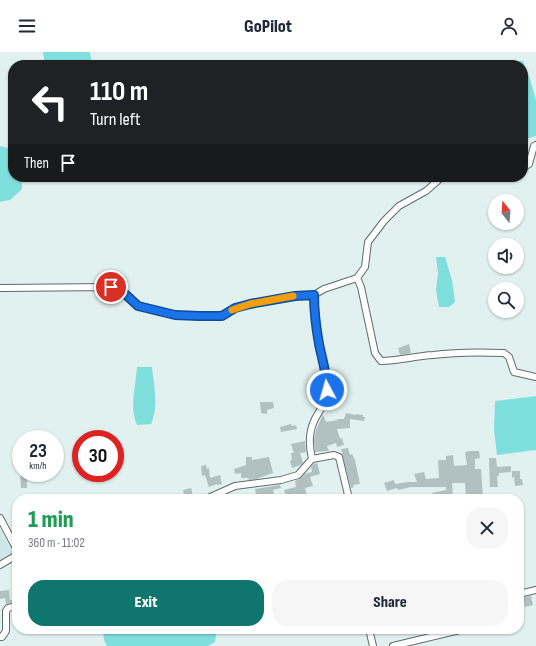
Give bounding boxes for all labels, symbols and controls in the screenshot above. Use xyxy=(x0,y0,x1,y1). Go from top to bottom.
icon: menu xyxy=(16,15,38,37)
icon: person xyxy=(498,15,520,37)
text: GoPilot xyxy=(244,16,292,37)
text: 110 m xyxy=(90,75,148,108)
icon: left xyxy=(24,76,76,128)
text: Turn left xyxy=(90,109,141,130)
icon: arrive xyxy=(57,152,79,174)
text: Then xyxy=(24,154,49,173)
north arrow xyxy=(488,194,524,230)
map controls xyxy=(488,194,524,318)
button: sound xyxy=(488,238,524,274)
pin xyxy=(94,270,128,304)
icon: arrive xyxy=(100,276,122,298)
button: search xyxy=(488,282,524,318)
position arrow xyxy=(306,369,348,411)
speed limit sign: 30 xyxy=(72,430,124,482)
text: 23 xyxy=(29,439,47,463)
text: km/h xyxy=(29,460,47,472)
text: 1 min xyxy=(28,505,74,534)
button: close xyxy=(466,507,508,549)
text: 360 m · 11:02 xyxy=(28,535,85,551)
button: Exit xyxy=(28,580,264,626)
button: Share xyxy=(272,580,508,626)

